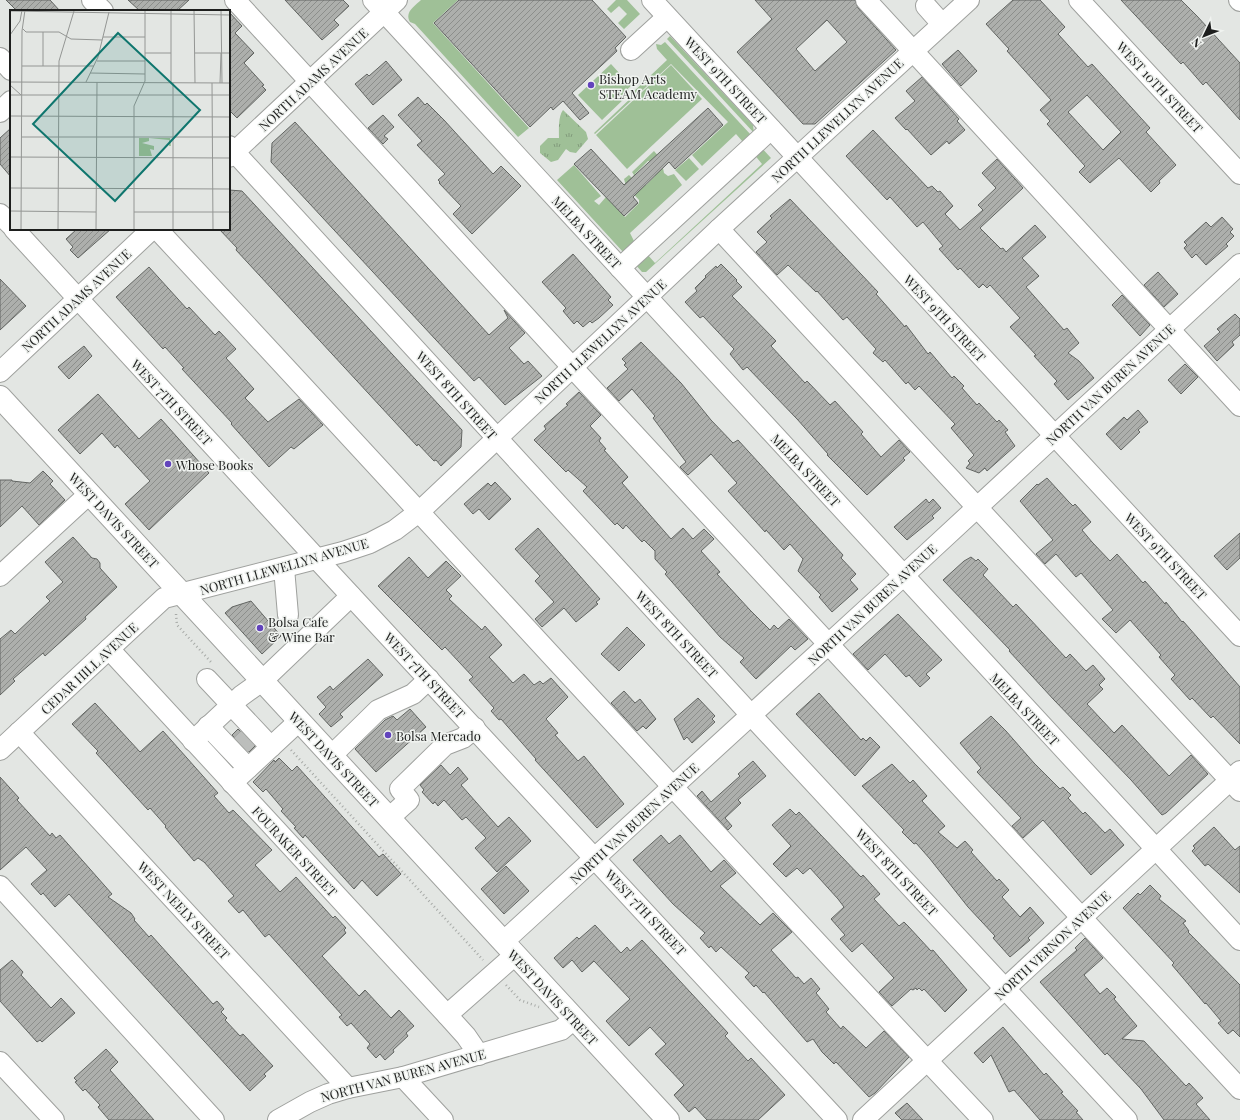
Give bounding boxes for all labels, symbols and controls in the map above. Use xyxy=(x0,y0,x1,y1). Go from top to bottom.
inset map xyxy=(10,10,230,230)
north arrow xyxy=(1184,16,1224,56)
street label: NORTH ADAMS AVENUE xyxy=(255,24,371,134)
street label: WEST 9TH STREET xyxy=(681,32,771,127)
text: N xyxy=(1188,35,1205,51)
street label: WEST 10TH STREET xyxy=(1113,37,1207,136)
street label: NORTH LLEWELLYN AVENUE xyxy=(767,54,907,186)
place label: Bishop Arts STEAM Academy xyxy=(599,70,698,102)
marker: Bishop Arts STEAM Academy xyxy=(586,80,596,90)
street label: MELBA STREET xyxy=(549,192,625,272)
street label: NORTH ADAMS AVENUE xyxy=(18,245,134,355)
street label: WEST 9TH STREET xyxy=(900,270,990,365)
street label: NORTH LLEWELLYN AVENUE xyxy=(530,275,670,407)
street label: NORTH VAN BUREN AVENUE xyxy=(1042,320,1178,448)
street label: WEST 8TH STREET xyxy=(412,347,501,443)
street label: WEST 7TH STREET xyxy=(127,355,216,449)
street label: MELBA STREET xyxy=(768,430,844,510)
place label: Whose Books xyxy=(175,456,253,473)
marker: Whose Books xyxy=(163,459,173,469)
street label: WEST DAVIS STREET xyxy=(65,468,163,571)
street label: WEST 9TH STREET xyxy=(1121,508,1211,603)
street label: NORTH LLEWELLYN AVENUE xyxy=(198,534,370,598)
street label: NORTH VAN BUREN AVENUE xyxy=(804,540,940,668)
street label: WEST 8TH STREET xyxy=(632,586,722,681)
place label: Bolsa Cafe & Wine Bar xyxy=(268,613,335,645)
street label: CEDAR HILL AVENUE xyxy=(37,618,141,718)
marker: Bolsa Cafe & Wine Bar xyxy=(255,623,265,633)
street label: WEST 7TH STREET xyxy=(380,628,469,722)
street label: MELBA STREET xyxy=(987,669,1063,749)
street label: WEST DAVIS STREET xyxy=(285,707,383,810)
place label: Bolsa Mercado xyxy=(396,727,481,744)
marker: Bolsa Mercado xyxy=(383,730,393,740)
street label: NORTH VAN BUREN AVENUE xyxy=(566,759,702,887)
street label: FOURAKER STREET xyxy=(249,802,341,900)
street label: WEST 8TH STREET xyxy=(852,824,942,919)
street label: WEST NEELY STREET xyxy=(134,857,234,962)
street label: WEST 7TH STREET xyxy=(601,865,690,959)
street label: NORTH VERNON AVENUE xyxy=(990,887,1114,1003)
street label: WEST DAVIS STREET xyxy=(504,945,602,1048)
street label: NORTH VAN BUREN AVENUE xyxy=(319,1045,487,1105)

